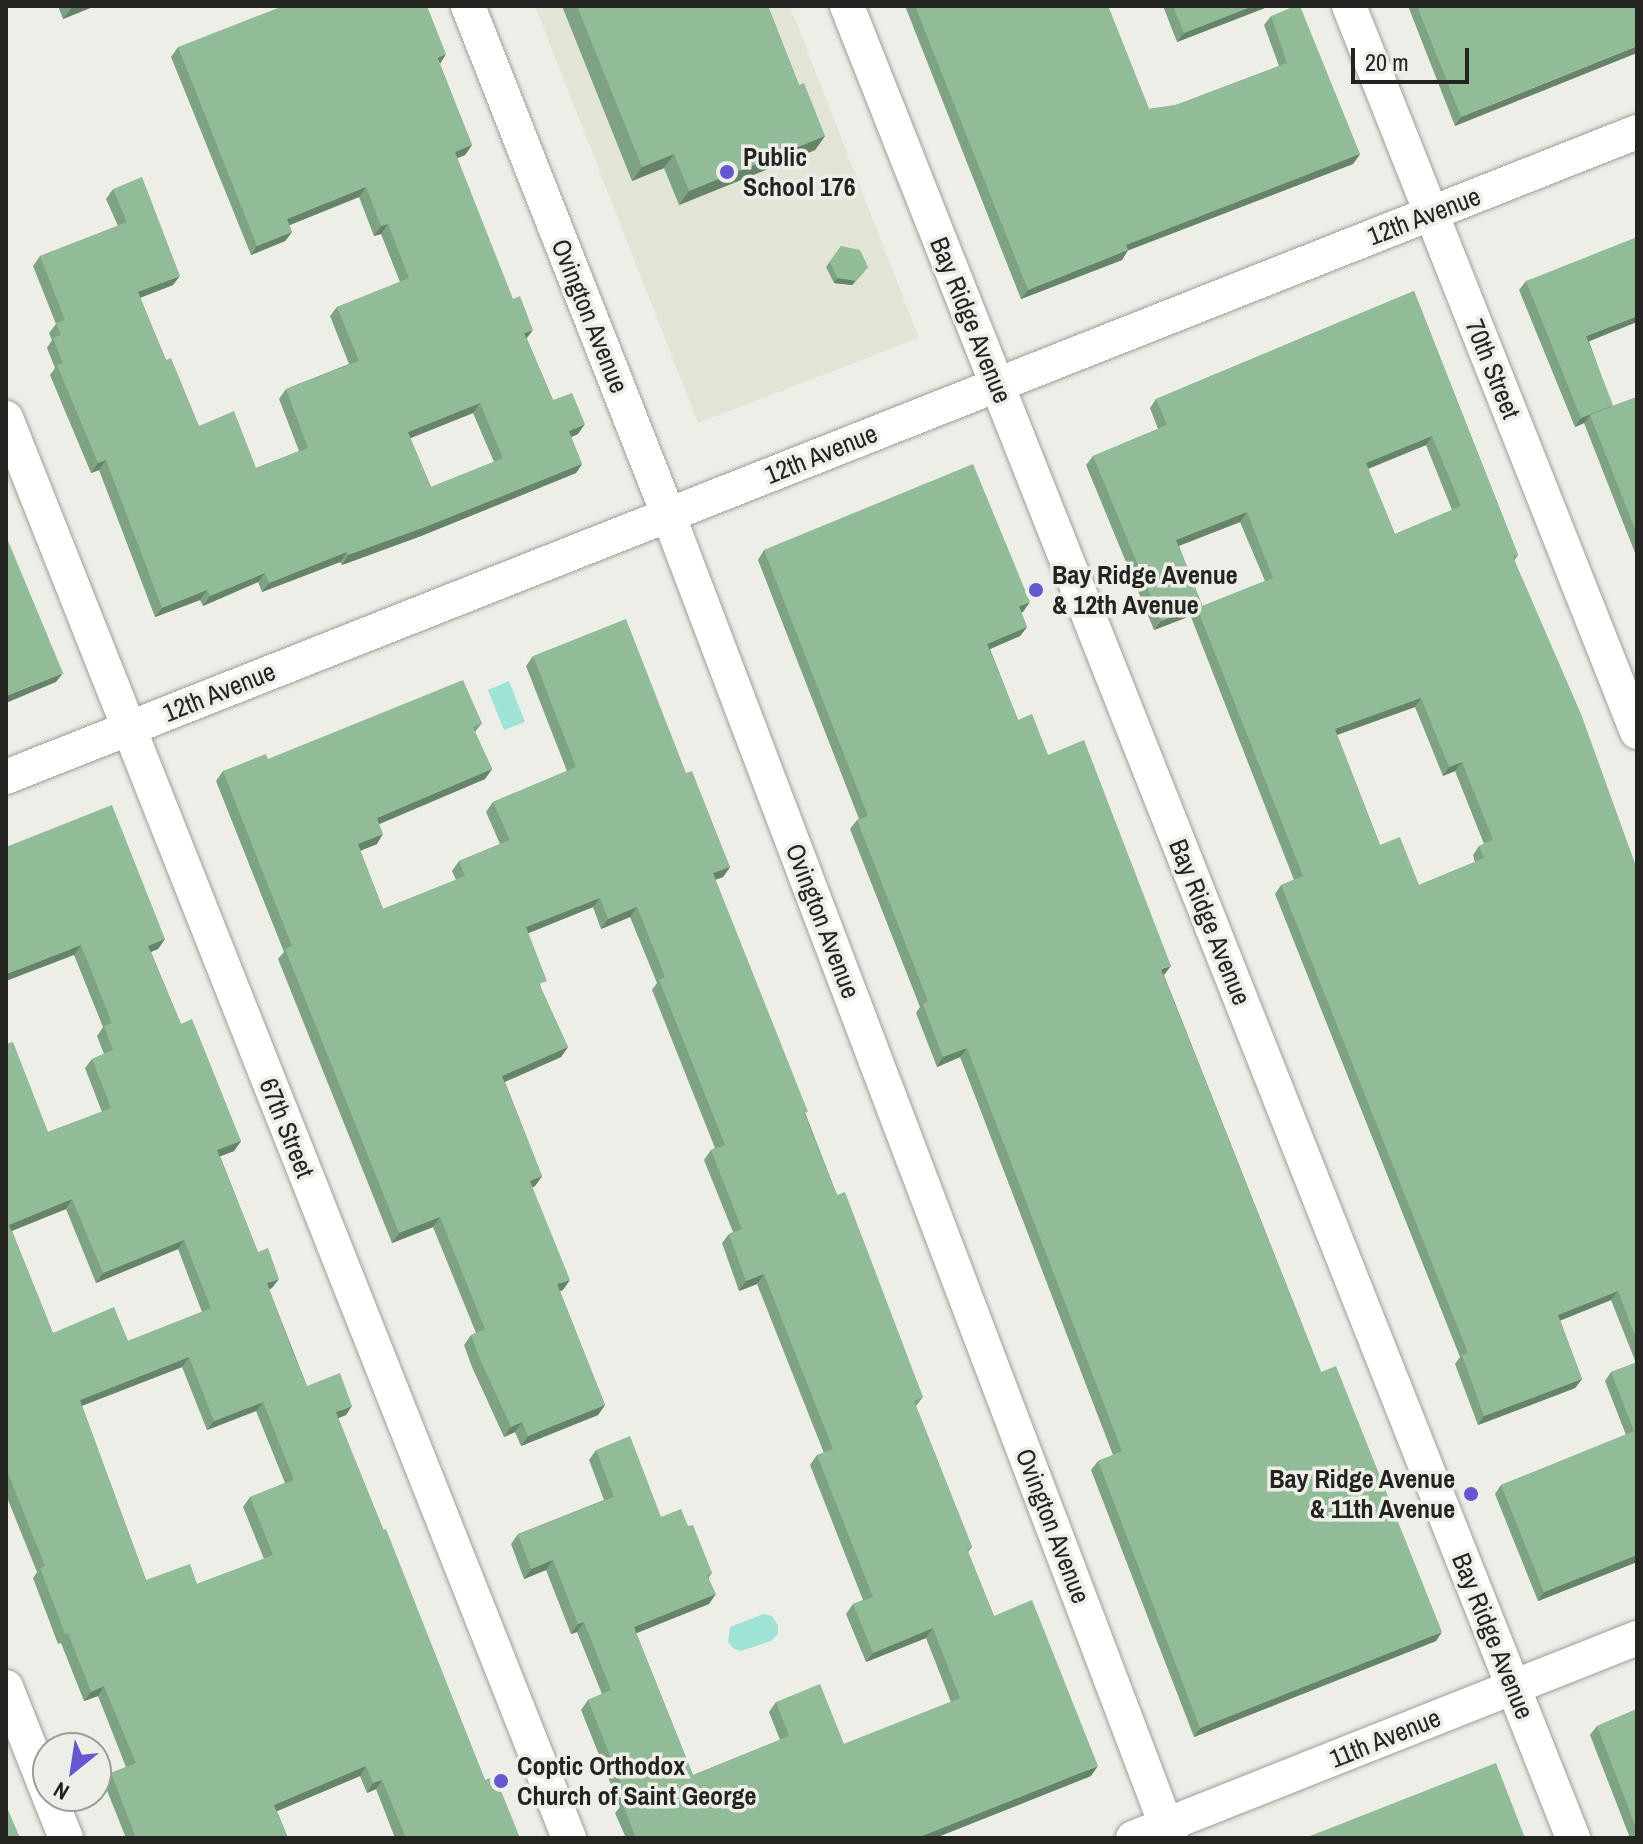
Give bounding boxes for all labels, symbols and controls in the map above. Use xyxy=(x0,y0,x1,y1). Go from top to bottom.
scale bar xyxy=(1355,32,1473,82)
text: 20 m xyxy=(1365,46,1409,78)
place label: Public School 176 xyxy=(743,141,856,202)
marker: Public School 176 xyxy=(718,163,736,181)
street label: 12th Avenue xyxy=(1363,180,1485,252)
street label: Bay Ridge Avenue xyxy=(923,232,1019,408)
street label: Ovington Avenue xyxy=(545,234,635,398)
street label: 70th Street xyxy=(1459,315,1527,423)
street label: 12th Avenue xyxy=(760,417,882,491)
place label: Bay Ridge Avenue & 12th Avenue xyxy=(1052,559,1238,620)
marker: Bay Ridge Avenue & 12th Avenue xyxy=(1027,581,1045,599)
street label: 12th Avenue xyxy=(158,655,280,729)
street label: Bay Ridge Avenue xyxy=(1162,834,1258,1010)
street label: Ovington Avenue xyxy=(779,839,867,1003)
street label: 67th Street xyxy=(253,1074,321,1182)
street label: Ovington Avenue xyxy=(1009,1444,1097,1608)
place label: Bay Ridge Avenue & 11th Avenue xyxy=(1269,1463,1455,1524)
marker: Bay Ridge Avenue & 11th Avenue xyxy=(1462,1485,1480,1503)
street label: Bay Ridge Avenue xyxy=(1445,1548,1541,1724)
street label: 11th Avenue xyxy=(1325,1701,1445,1775)
north arrow xyxy=(32,1732,112,1812)
place label: Coptic Orthodox Church of Saint George xyxy=(517,1750,756,1812)
marker: Coptic Orthodox Church of Saint George xyxy=(492,1772,510,1790)
text: N xyxy=(48,1775,74,1807)

